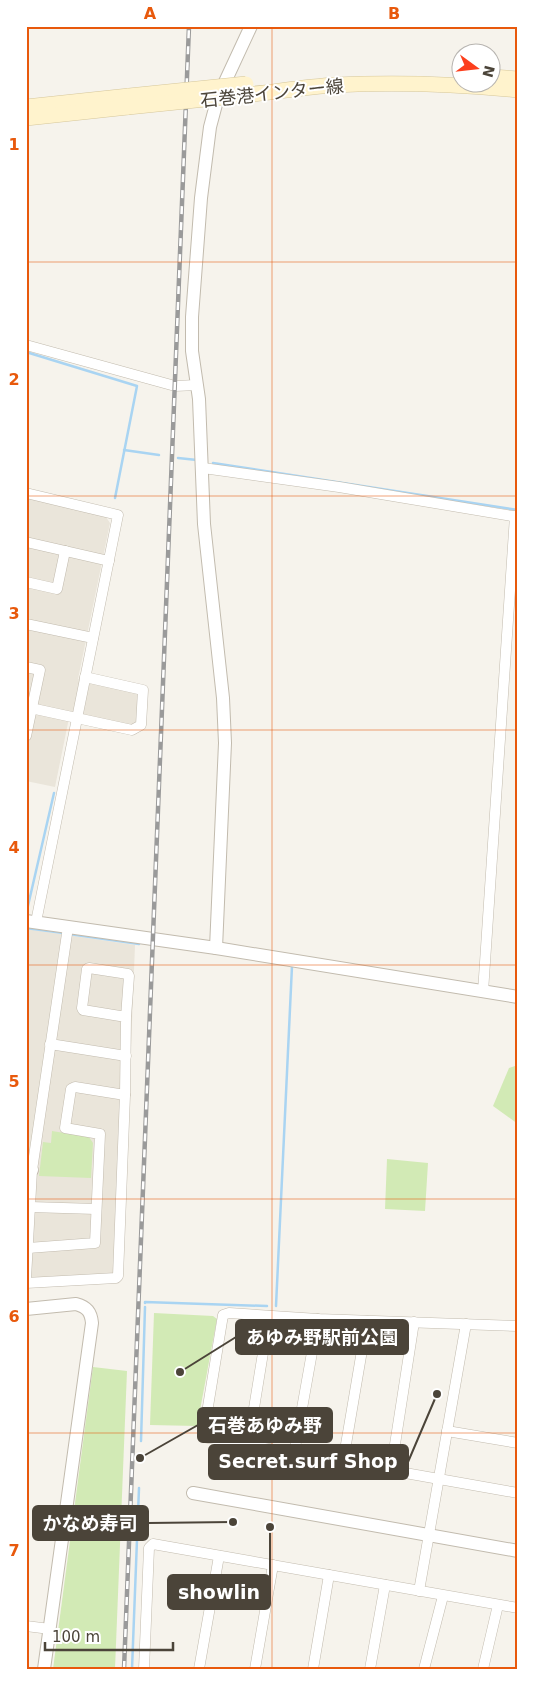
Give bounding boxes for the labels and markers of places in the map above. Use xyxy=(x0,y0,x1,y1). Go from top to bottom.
callout: あゆみ野駅前公園 xyxy=(236,1320,408,1354)
callout: 石巻あゆみ野 xyxy=(198,1408,332,1442)
callout: Secret.surf Shop xyxy=(209,1445,408,1479)
callout: かなめ寿司 xyxy=(33,1506,148,1540)
callout: showlin xyxy=(168,1575,270,1609)

